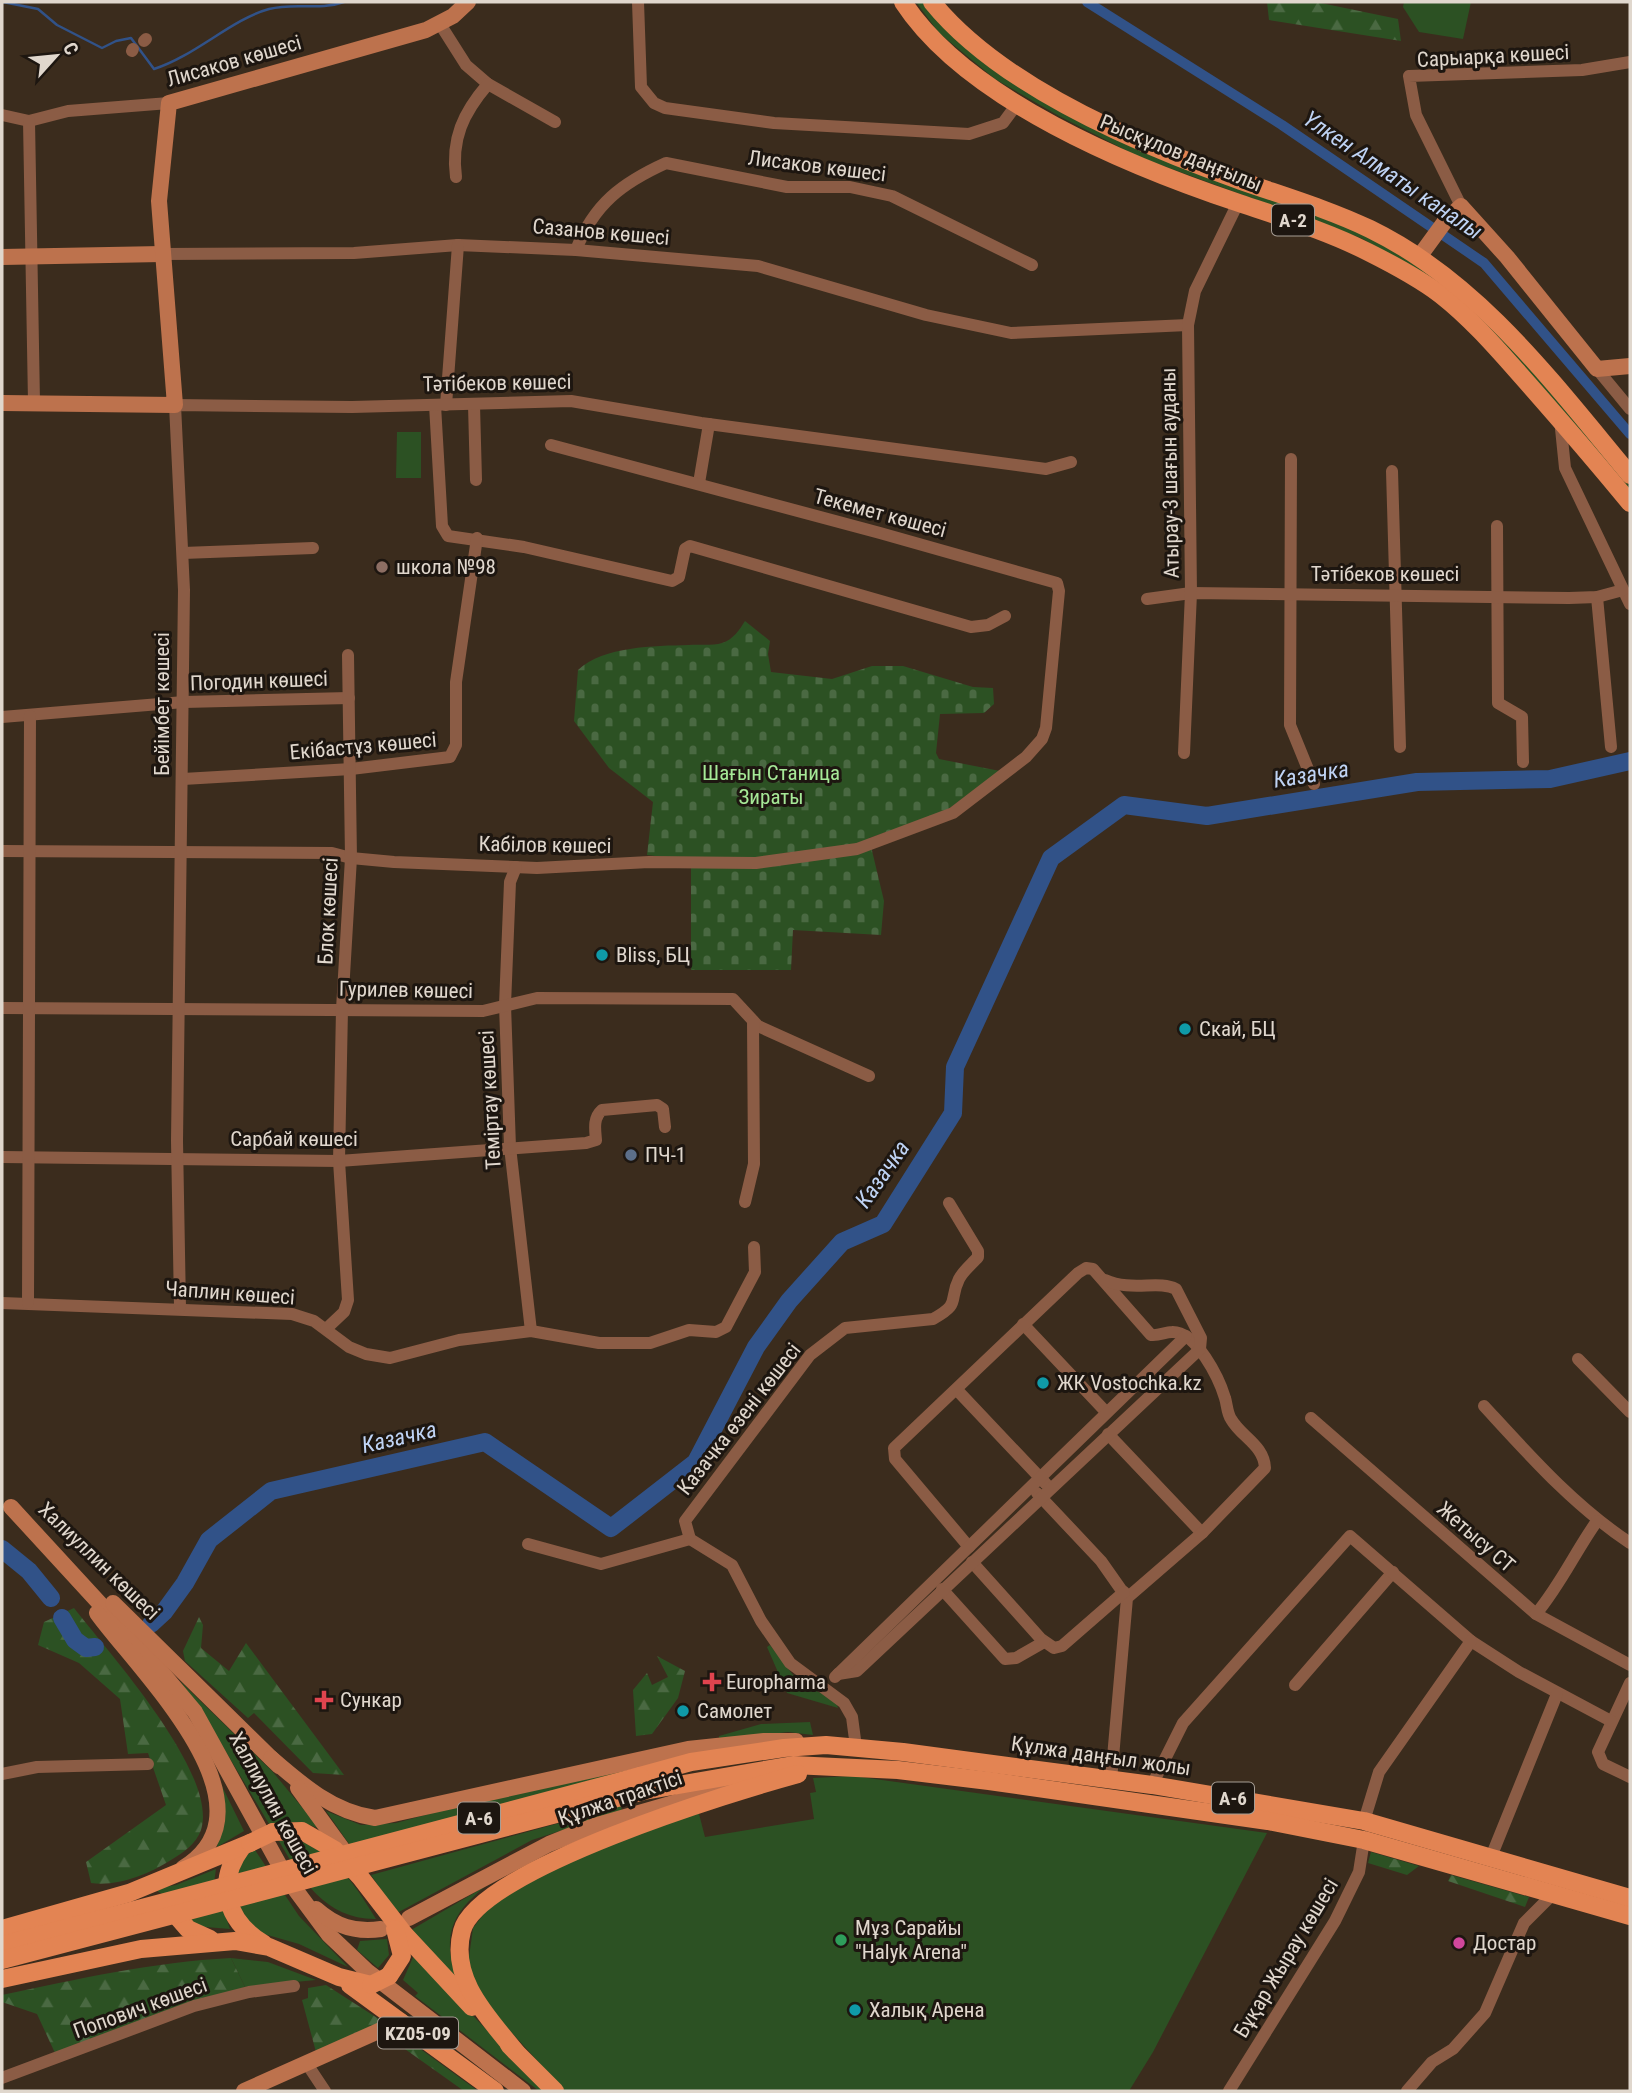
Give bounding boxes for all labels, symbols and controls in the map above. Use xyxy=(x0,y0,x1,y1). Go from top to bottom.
north arrow xyxy=(21,21,91,91)
street label: Лисаков көшесі xyxy=(164,30,304,92)
text: С xyxy=(58,38,83,59)
street label: Сарыарқа көшесі xyxy=(1416,40,1570,72)
water label: Үлкен Алматы каналы xyxy=(1298,105,1487,245)
street label: Рысқұлов даңғылы xyxy=(1097,110,1265,196)
street label: Лисаков көшесі xyxy=(747,146,887,186)
road number: A-2 xyxy=(1272,204,1314,235)
street label: Сазанов көшесі xyxy=(531,214,671,250)
street label: Атырау-3 шағын ауданы xyxy=(1156,367,1184,579)
street label: Тәтібеков көшесі xyxy=(422,370,572,396)
street label: Текемет көшесі xyxy=(811,484,949,542)
place label: школа №98 xyxy=(396,555,496,579)
marker: школа №98 xyxy=(374,559,390,575)
street label: Тәтібеков көшесі xyxy=(1311,562,1459,586)
street label: Бейімбет көшесі xyxy=(150,632,174,776)
street label: Погодин көшесі xyxy=(190,667,328,695)
street label: Екібастұз көшесі xyxy=(289,728,437,764)
water label: Казачка xyxy=(1271,755,1351,794)
park label: Шағын Станица Зираты xyxy=(702,761,840,809)
street label: Кабілов көшесі xyxy=(478,832,612,858)
street label: Блок көшесі xyxy=(313,857,343,965)
place label: Bliss, БЦ xyxy=(616,943,690,967)
marker: Bliss, БЦ xyxy=(594,947,610,963)
street label: Гурилев көшесі xyxy=(339,977,473,1003)
place label: Скай, БЦ xyxy=(1199,1017,1276,1041)
marker: Скай, БЦ xyxy=(1177,1021,1193,1037)
street label: Теміртау көшесі xyxy=(474,1030,506,1170)
street label: Сарбай көшесі xyxy=(230,1127,358,1151)
water label: Казачка xyxy=(850,1135,915,1213)
place label: ПЧ-1 xyxy=(645,1143,686,1167)
marker: ПЧ-1 xyxy=(623,1147,639,1163)
street label: Чаплин көшесі xyxy=(164,1277,296,1309)
street label: Казачка өзені көшесі xyxy=(672,1338,806,1500)
place label: ЖК Vostochka.kz xyxy=(1057,1371,1202,1395)
marker: ЖК Vostochka.kz xyxy=(1035,1375,1051,1391)
water label: Казачка xyxy=(359,1416,439,1459)
street label: Халиуллин көшесі xyxy=(34,1497,164,1625)
street label: Жетысу СТ xyxy=(1432,1497,1520,1577)
place label: Europharma xyxy=(726,1670,826,1694)
marker: Europharma xyxy=(704,1674,720,1690)
place label: Сункар xyxy=(340,1688,402,1712)
marker: Сункар xyxy=(314,1690,334,1710)
place label: Самолет xyxy=(697,1699,772,1723)
marker: Самолет xyxy=(675,1703,691,1719)
street label: Халлиулин көшесі xyxy=(224,1728,322,1878)
street label: Құлжа даңғыл жолы xyxy=(1010,1732,1192,1780)
street label: Құлжа трактісі xyxy=(555,1766,685,1830)
road number: A-6 xyxy=(1212,1782,1254,1814)
road number: A-6 xyxy=(458,1802,500,1834)
street label: Бұқар Жырау көшесі xyxy=(1229,1874,1343,2042)
place label: Мұз Сарайы "Halyk Arena" xyxy=(855,1916,967,1964)
place label: Достар xyxy=(1473,1931,1536,1955)
marker: Мұз Сарайы "Halyk Arena" xyxy=(833,1932,849,1948)
marker: Достар xyxy=(1451,1935,1467,1951)
street label: Попович көшесі xyxy=(70,1973,210,2043)
place label: Халық Арена xyxy=(869,1998,985,2022)
marker: Халық Арена xyxy=(847,2002,863,2018)
road number: KZ05-09 xyxy=(378,2018,458,2048)

